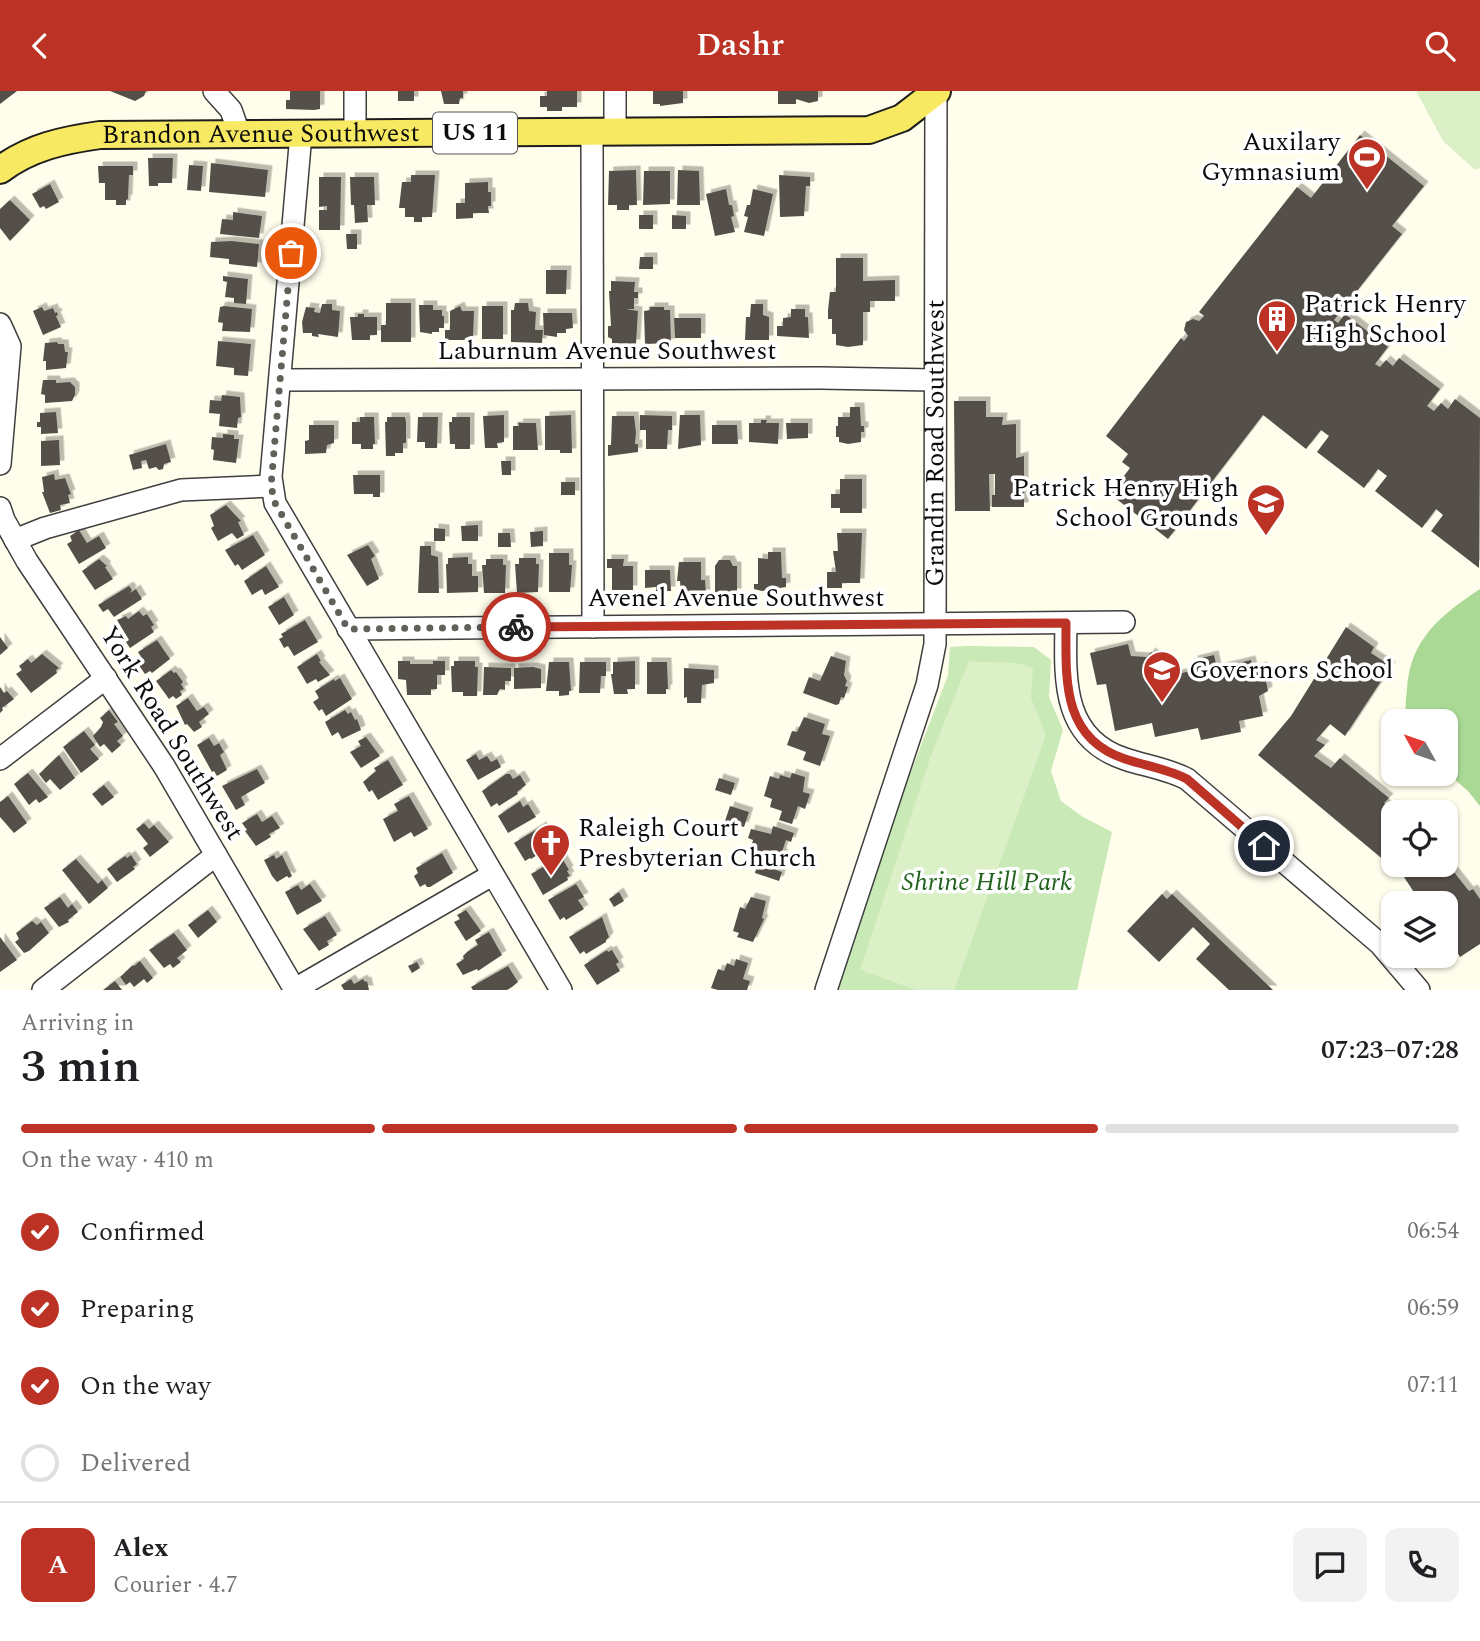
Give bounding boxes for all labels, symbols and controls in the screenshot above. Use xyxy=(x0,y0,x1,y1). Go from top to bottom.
text: Dashr xyxy=(696,21,784,70)
icon: back xyxy=(21,27,59,65)
icon: search xyxy=(1421,27,1459,65)
street label: Brandon Avenue Southwest xyxy=(102,113,420,155)
road number: US 11 xyxy=(433,113,517,153)
place label: Auxilary Gymnasium xyxy=(1201,122,1342,192)
sports icon: Auxilary Gymnasium xyxy=(1346,136,1388,191)
pin xyxy=(261,223,321,283)
icon: bag xyxy=(272,234,310,272)
place label: Patrick Henry High School xyxy=(1304,284,1467,354)
building icon: Patrick Henry High School xyxy=(1256,298,1298,353)
street label: Grandin Road Southwest xyxy=(915,299,956,587)
street label: Laburnum Avenue Southwest xyxy=(438,331,776,371)
place label: Patrick Henry High School Grounds xyxy=(1012,468,1239,538)
school or university icon: Patrick Henry High School Grounds xyxy=(1245,482,1287,537)
street label: Avenel Avenue Southwest xyxy=(587,578,885,618)
courier xyxy=(481,592,551,662)
icon: bike xyxy=(497,608,535,646)
street label: York Road Southwest xyxy=(90,618,254,848)
school or university icon: Governors School xyxy=(1141,649,1183,704)
place label: Governors School xyxy=(1189,650,1393,690)
north arrow xyxy=(1381,709,1458,786)
map controls xyxy=(1381,709,1458,968)
button: locate xyxy=(1381,800,1458,877)
place label: Raleigh Court Presbyterian Church xyxy=(578,808,816,878)
pin xyxy=(1234,816,1294,876)
church icon: Raleigh Court Presbyterian Church xyxy=(530,822,572,877)
icon: home xyxy=(1245,827,1283,865)
park label: Shrine Hill Park xyxy=(902,862,1072,902)
button: layers xyxy=(1381,891,1458,968)
text: Arriving in xyxy=(21,1006,134,1041)
text: 07:23–07:28 xyxy=(1321,1030,1459,1070)
text: 3 min xyxy=(21,1032,140,1102)
text: On the way · 410 m xyxy=(21,1143,214,1178)
text: Confirmed xyxy=(80,1212,205,1252)
icon: check xyxy=(21,1213,59,1251)
text: 06:54 xyxy=(1407,1214,1459,1249)
text: Preparing xyxy=(80,1289,194,1329)
icon: check xyxy=(21,1290,59,1328)
text: 06:59 xyxy=(1407,1291,1459,1326)
text: On the way xyxy=(80,1366,211,1406)
icon: check xyxy=(21,1367,59,1405)
text: 07:11 xyxy=(1407,1368,1459,1403)
text: Delivered xyxy=(80,1443,191,1483)
text: Alex xyxy=(113,1528,168,1568)
button: chat xyxy=(1293,1528,1367,1602)
button: phone xyxy=(1385,1528,1459,1602)
text: A xyxy=(48,1545,68,1585)
text: Courier · 4.7 xyxy=(113,1568,238,1603)

